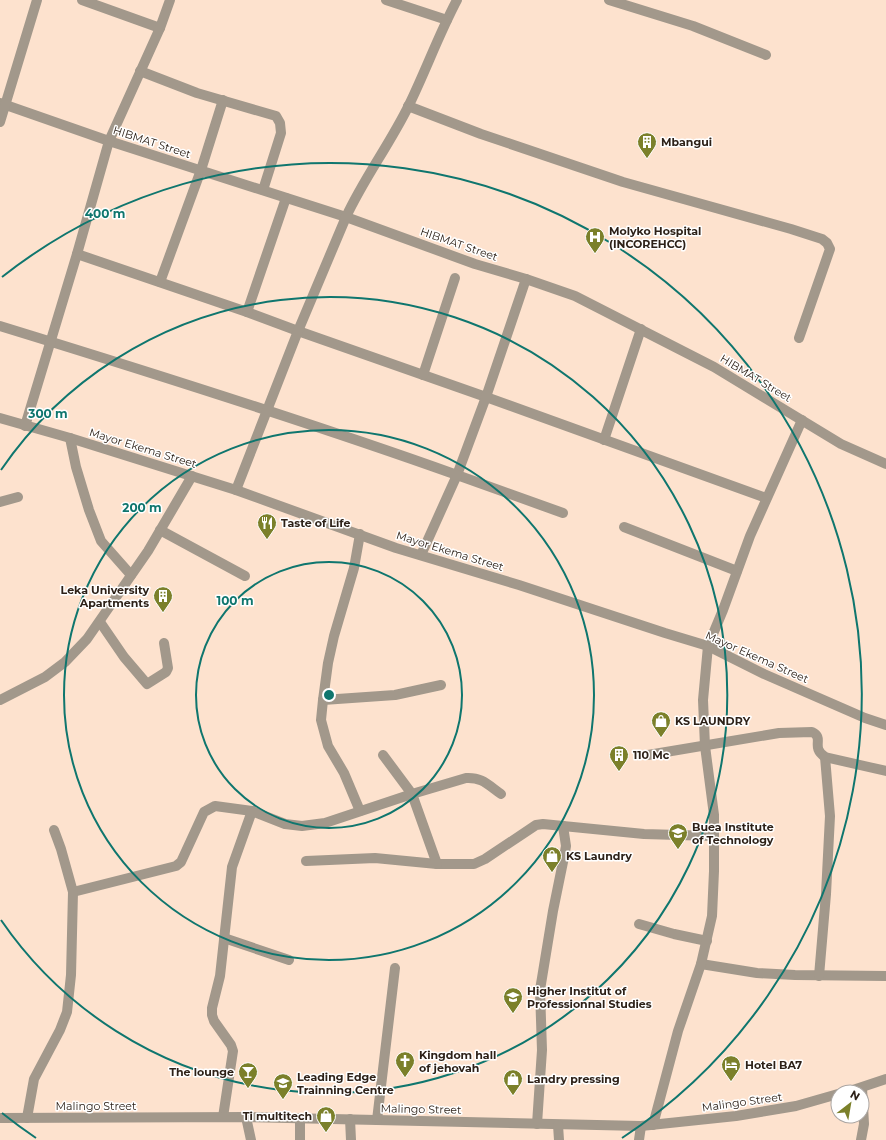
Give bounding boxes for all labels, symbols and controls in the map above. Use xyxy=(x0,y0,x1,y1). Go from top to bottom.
street label: HIBMAT Street xyxy=(111,123,193,161)
building icon: Mbangui xyxy=(636,131,658,159)
place label: Mbangui xyxy=(661,135,712,149)
text: 400 m xyxy=(85,206,125,221)
street label: HIBMAT Street xyxy=(418,224,500,264)
place label: Molyko Hospital (INCOREHCC) xyxy=(609,224,701,251)
hospital icon: Molyko Hospital (INCOREHCC) xyxy=(584,226,606,254)
street label: HIBMAT Street xyxy=(718,351,795,405)
text: 300 m xyxy=(27,406,68,421)
street label: Mayor Ekema Street xyxy=(88,425,199,471)
text: 200 m xyxy=(122,500,162,515)
restaurant icon: Taste of Life xyxy=(256,512,278,540)
place label: Taste of Life xyxy=(281,516,350,530)
street label: Mayor Ekema Street xyxy=(395,528,506,574)
place label: Leka University Apartments xyxy=(61,583,149,610)
building icon: Leka University Apartments xyxy=(152,585,174,613)
text: 100 m xyxy=(217,593,253,608)
street label: Mayor Ekema Street xyxy=(703,628,811,686)
centre of rings xyxy=(322,688,336,702)
shop icon: KS LAUNDRY xyxy=(650,710,672,738)
place label: KS LAUNDRY xyxy=(675,714,751,728)
building icon: 110 Mc xyxy=(608,744,630,772)
place label: 110 Mc xyxy=(633,748,670,762)
place label: Buea Institute of Technology xyxy=(692,820,774,847)
school or university icon: Buea Institute of Technology xyxy=(667,822,689,850)
shop icon: KS Laundry xyxy=(541,845,563,873)
place label: KS Laundry xyxy=(566,849,632,863)
place label: Higher Institut of Professionnal Studies xyxy=(527,984,652,1011)
school or university icon: Higher Institut of Professionnal Studies xyxy=(502,986,524,1014)
place label: Kingdom hall of jehovah xyxy=(419,1048,496,1075)
church icon: Kingdom hall of jehovah xyxy=(394,1050,416,1078)
hotel icon: Hotel BA7 xyxy=(720,1054,742,1082)
place label: Hotel BA7 xyxy=(745,1058,802,1072)
bar icon: The lounge xyxy=(237,1061,259,1089)
place label: The lounge xyxy=(169,1065,234,1079)
shop icon: Landry pressing xyxy=(502,1068,524,1096)
place label: Leading Edge Trainning Centre xyxy=(297,1070,394,1097)
school or university icon: Leading Edge Trainning Centre xyxy=(272,1072,294,1100)
place label: Landry pressing xyxy=(527,1072,620,1086)
north arrow xyxy=(830,1084,870,1124)
text: N xyxy=(848,1087,863,1104)
street label: Malingo Street xyxy=(701,1089,784,1115)
street label: Malingo Street xyxy=(56,1099,137,1113)
street label: Malingo Street xyxy=(380,1101,462,1117)
shop icon: Ti multitech xyxy=(315,1105,337,1133)
place label: Ti multitech xyxy=(243,1109,312,1123)

